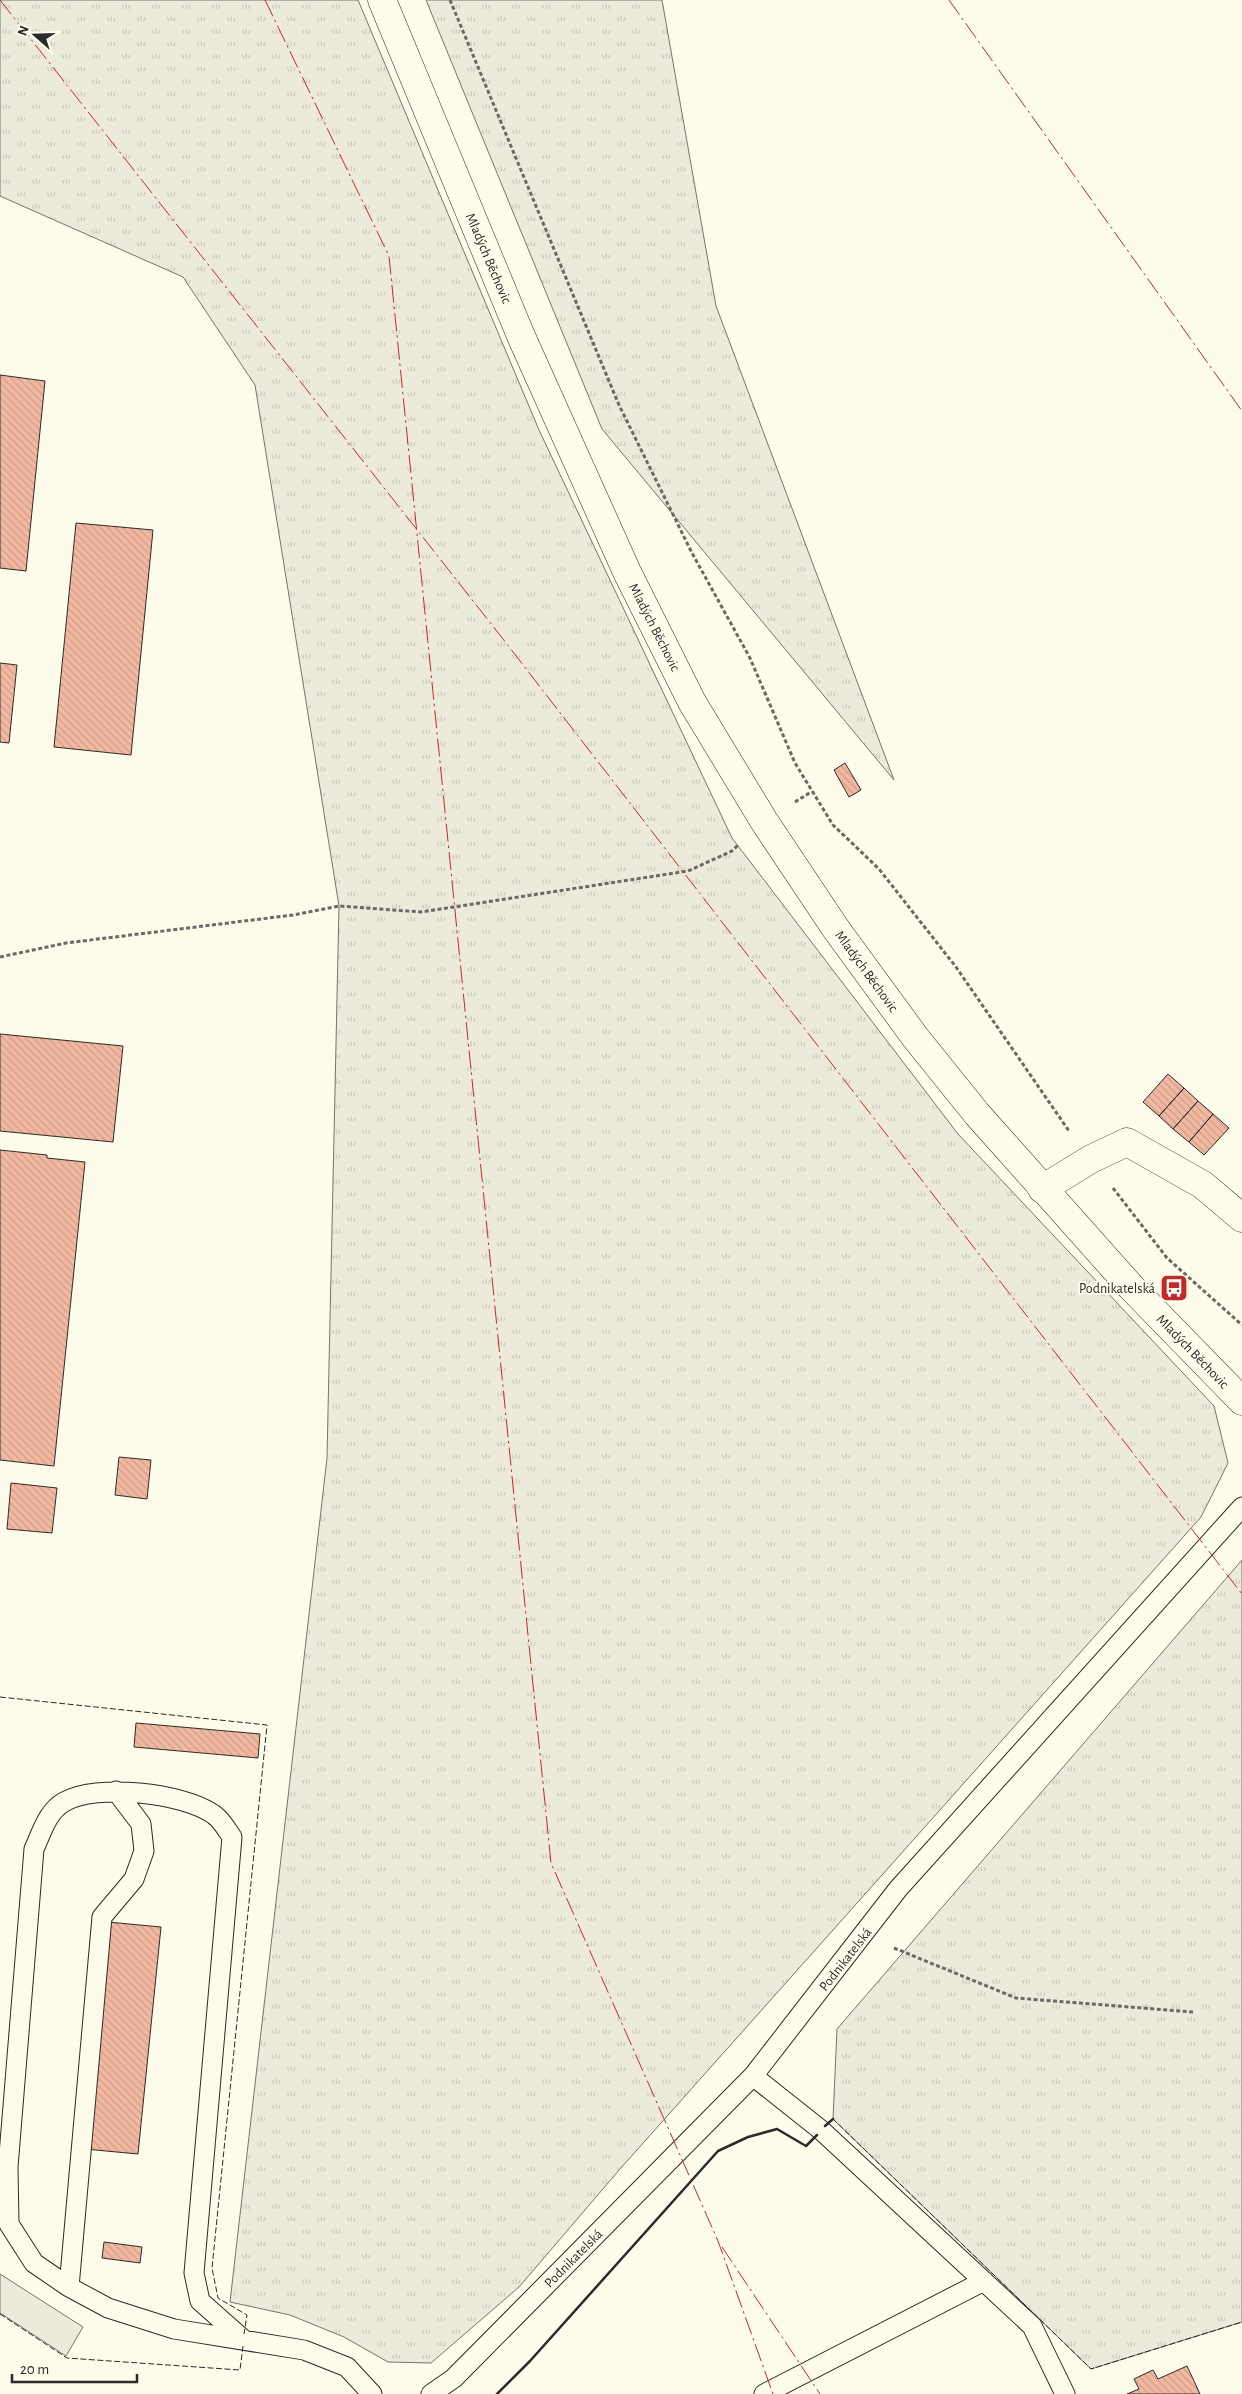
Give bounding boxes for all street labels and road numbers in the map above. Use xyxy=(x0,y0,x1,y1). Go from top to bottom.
street label: Mladých Běchovic xyxy=(463,211,514,306)
street label: Mladých Běchovic xyxy=(626,581,683,674)
street label: Mladých Běchovic xyxy=(832,928,901,1015)
street label: Mladých Běchovic xyxy=(1154,1312,1231,1392)
street label: Podnikatelská xyxy=(817,1925,875,1994)
street label: Podnikatelská xyxy=(542,2227,606,2291)

